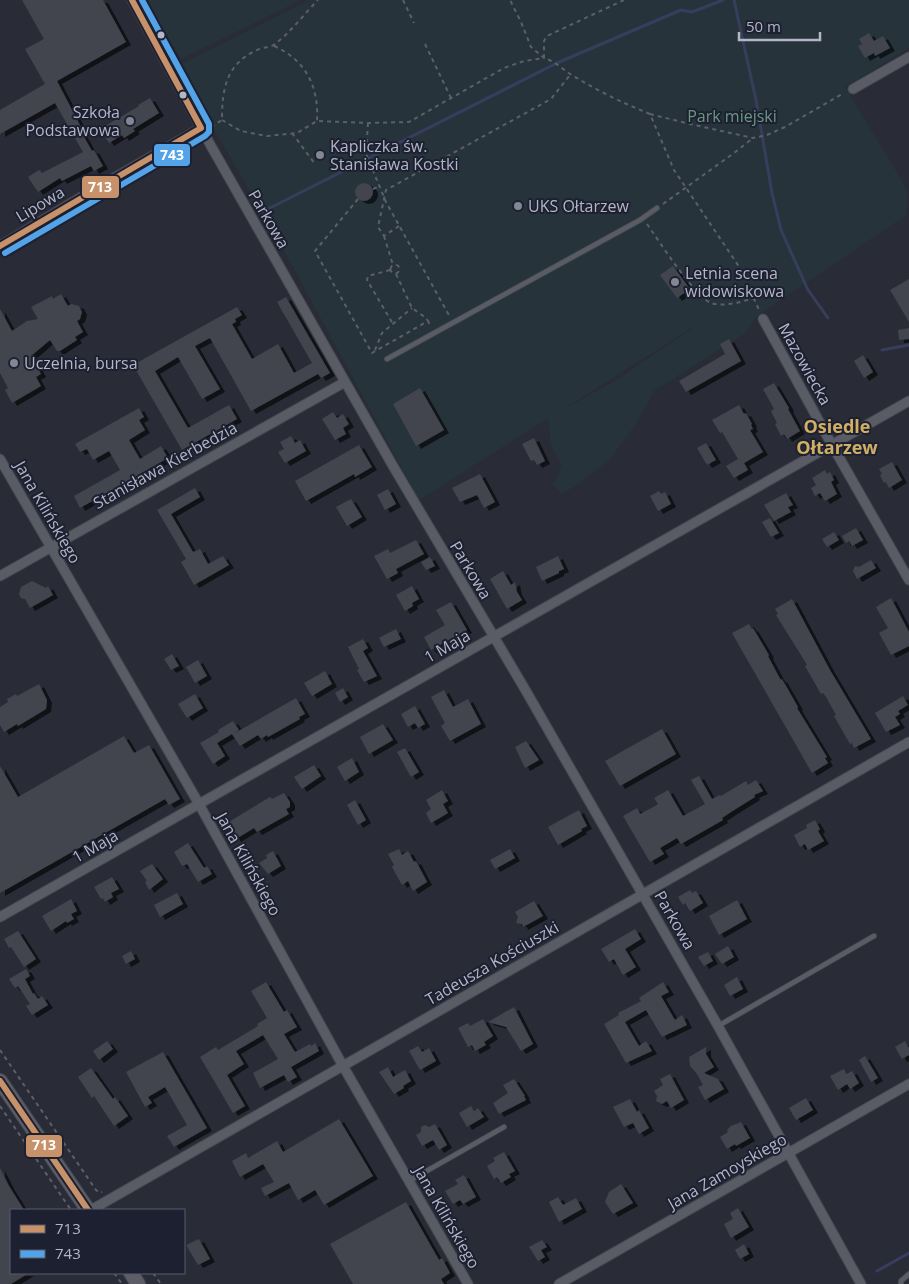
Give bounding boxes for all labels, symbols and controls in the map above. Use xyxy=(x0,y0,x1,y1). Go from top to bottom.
scale bar xyxy=(739,10,820,42)
text: 50 m xyxy=(746,16,781,36)
unlabelled marker xyxy=(156,30,166,40)
unlabelled marker xyxy=(178,90,188,100)
place label: Szkoła Podstawowa xyxy=(25,101,120,141)
park label: Park miejski xyxy=(687,105,777,127)
marker: Szkoła Podstawowa xyxy=(124,115,136,127)
place label: Kapliczka św. Stanisława Kostki xyxy=(330,135,458,175)
line badge: 743 xyxy=(153,143,191,167)
text: 743 xyxy=(160,145,184,164)
marker: Kapliczka św. Stanisława Kostki xyxy=(314,149,326,161)
line badge: 713 xyxy=(81,175,120,199)
text: 713 xyxy=(88,177,112,196)
street label: Lipowa xyxy=(12,181,68,227)
street label: Parkowa xyxy=(243,186,295,252)
place label: UKS Ołtarzew xyxy=(528,195,629,217)
marker: UKS Ołtarzew xyxy=(512,200,524,212)
place label: Letnia scena widowiskowa xyxy=(685,262,784,302)
marker: Letnia scena widowiskowa xyxy=(669,276,681,288)
street label: Mazowiecka xyxy=(773,319,837,409)
place label: Uczelnia, bursa xyxy=(24,352,138,374)
marker: Uczelnia, bursa xyxy=(8,357,20,369)
district label: Osiedle Ołtarzew xyxy=(796,414,878,459)
street label: Stanisława Kierbedzia xyxy=(89,416,241,514)
street label: Jana Kilińskiego xyxy=(9,455,86,567)
street label: Parkowa xyxy=(445,537,497,603)
street label: 1 Maja xyxy=(420,624,474,668)
street label: Jana Kilińskiego xyxy=(210,807,287,920)
street label: 1 Maja xyxy=(68,824,122,868)
street label: Parkowa xyxy=(649,887,701,953)
street label: Tadeusza Kościuszki xyxy=(421,916,563,1010)
street label: Jana Zamoyskiego xyxy=(662,1128,790,1215)
line badge: 713 xyxy=(25,1134,63,1158)
text: 713 xyxy=(32,1135,56,1154)
street label: Jana Kilińskiego xyxy=(408,1160,485,1272)
legend xyxy=(10,1209,185,1274)
text: 713 xyxy=(55,1218,81,1238)
text: 743 xyxy=(55,1243,81,1263)

